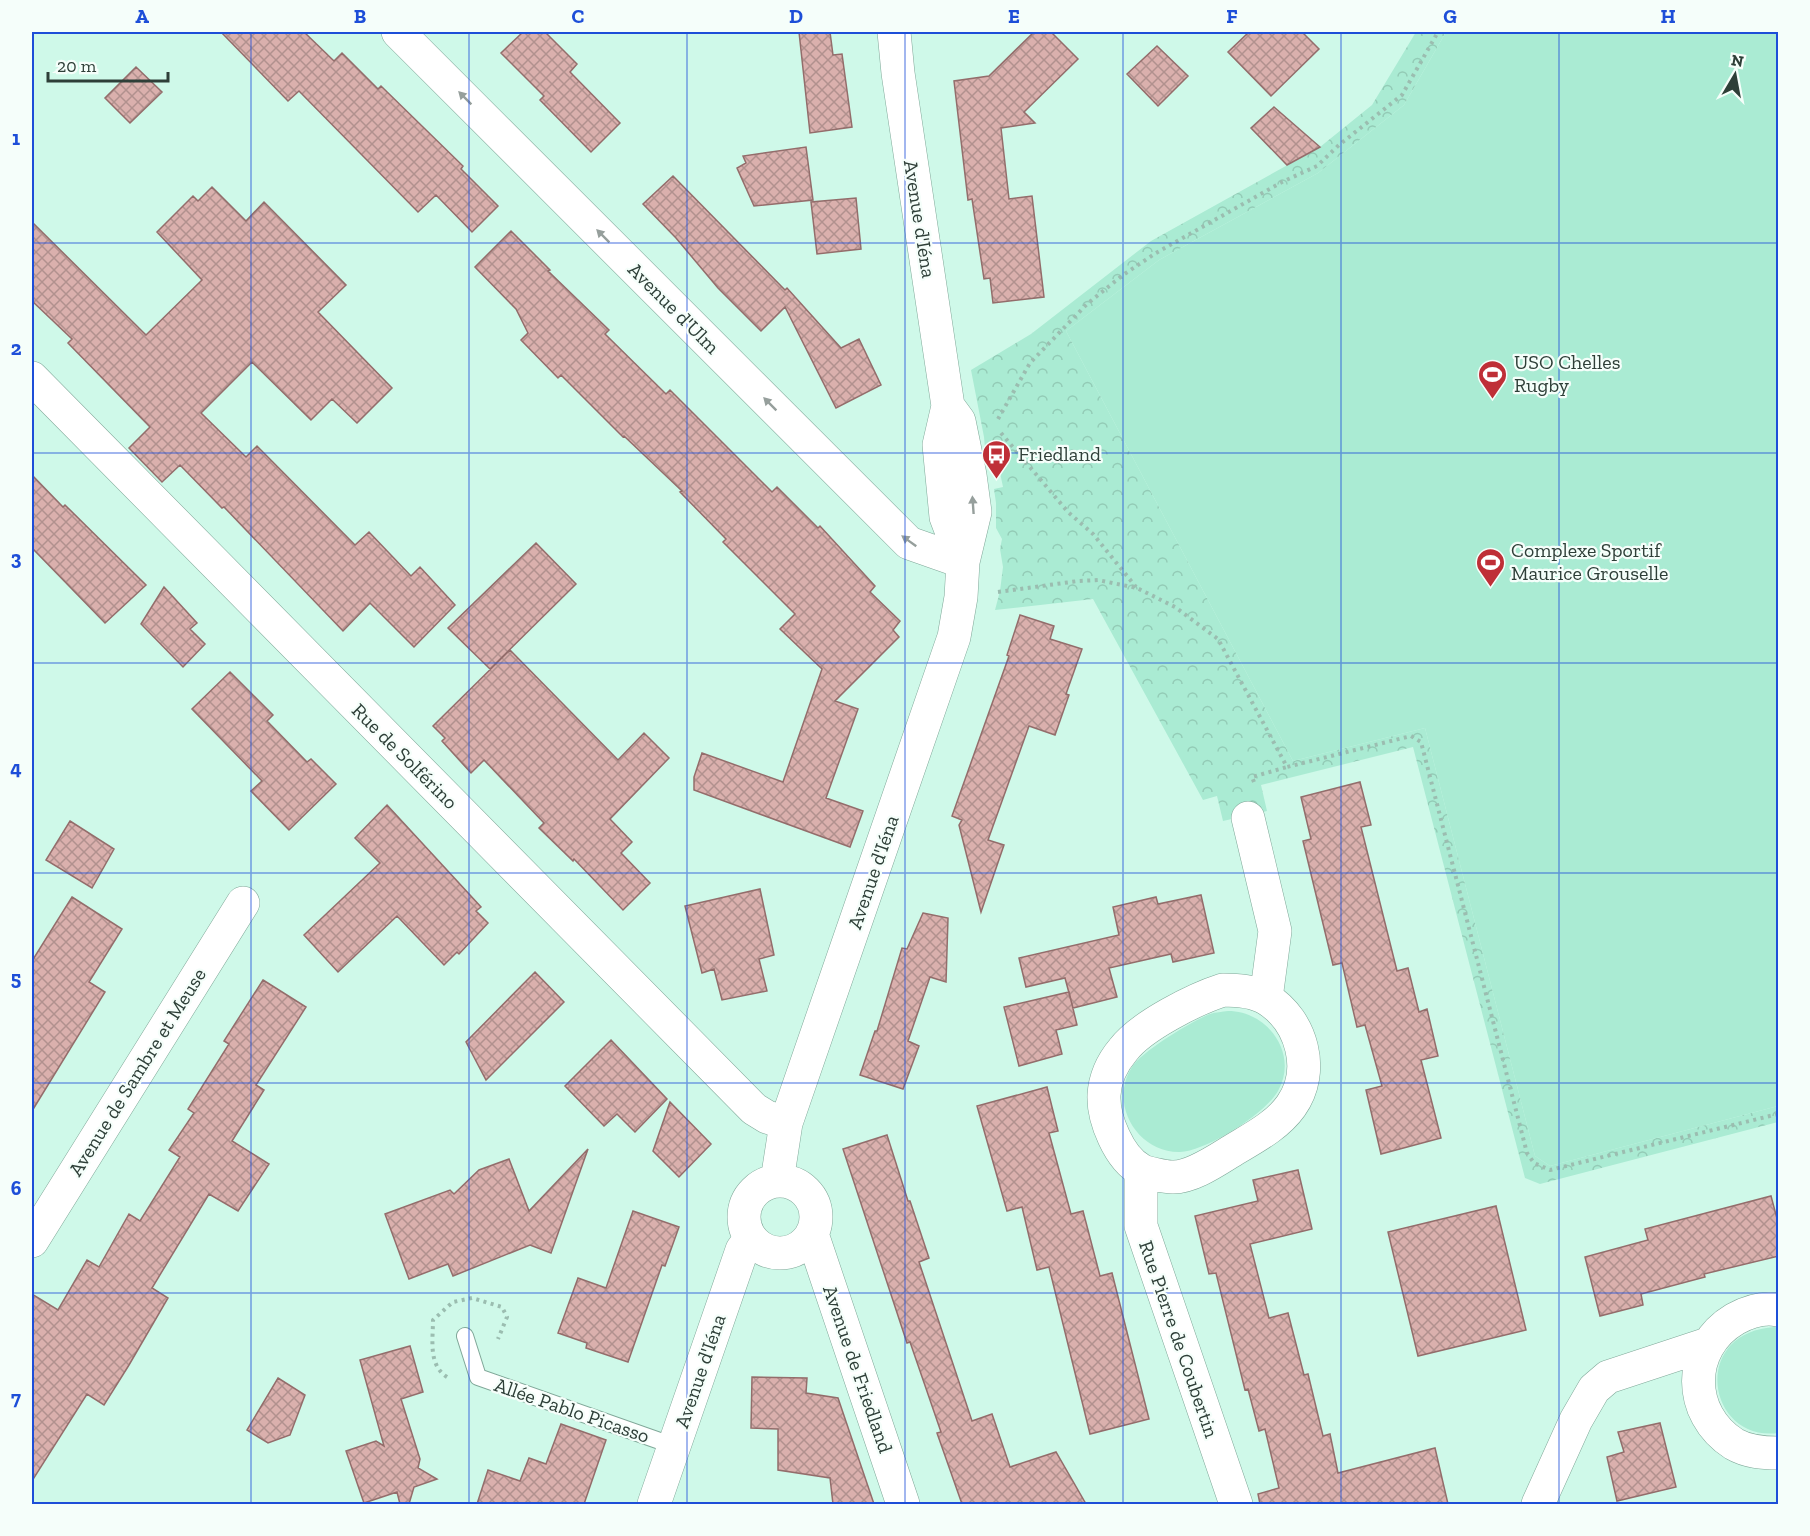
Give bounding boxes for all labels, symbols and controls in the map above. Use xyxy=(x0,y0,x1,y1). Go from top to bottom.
text: A xyxy=(135,4,149,28)
text: B xyxy=(354,4,366,28)
text: C xyxy=(572,4,585,28)
text: D xyxy=(789,4,803,28)
text: E xyxy=(1008,4,1020,28)
text: F xyxy=(1226,4,1238,28)
text: G xyxy=(1443,4,1457,28)
text: H xyxy=(1660,4,1676,28)
scale bar xyxy=(48,45,168,83)
north arrow xyxy=(1705,45,1765,105)
text: N xyxy=(1730,50,1745,71)
text: 20 m xyxy=(57,55,97,77)
one-way arrow xyxy=(459,92,473,106)
text: 1 xyxy=(12,126,20,150)
street label: Avenue d'Iéna xyxy=(899,158,941,280)
one-way arrow xyxy=(596,229,610,244)
street label: Avenue d'Ulm xyxy=(623,257,725,359)
text: 2 xyxy=(11,336,22,360)
place label: USO Chelles Rugby xyxy=(1514,350,1620,397)
sports icon: USO Chelles Rugby xyxy=(1477,358,1509,400)
one-way arrow xyxy=(764,398,778,412)
bus stop icon: Friedland xyxy=(981,438,1013,480)
place label: Friedland xyxy=(1018,442,1101,466)
one-way arrow xyxy=(968,496,978,515)
one-way arrow xyxy=(901,535,917,547)
place label: Complexe Sportif Maurice Grouselle xyxy=(1511,538,1668,585)
text: 3 xyxy=(11,546,22,570)
sports icon: Complexe Sportif Maurice Grouselle xyxy=(1474,546,1506,588)
street label: Rue de Solférino xyxy=(347,698,463,814)
text: 4 xyxy=(10,756,22,780)
street label: Avenue d'Iéna xyxy=(842,811,904,932)
street label: Avenue de Sambre et Meuse xyxy=(63,964,211,1180)
text: 5 xyxy=(11,966,21,990)
text: 6 xyxy=(11,1176,22,1200)
street label: Rue Pierre de Coubertin xyxy=(1134,1237,1224,1441)
street label: Avenue de Friedland xyxy=(818,1282,898,1456)
street label: Avenue d'Iéna xyxy=(669,1310,731,1431)
street label: Allée Pablo Picasso xyxy=(491,1372,653,1448)
text: 7 xyxy=(11,1386,21,1410)

